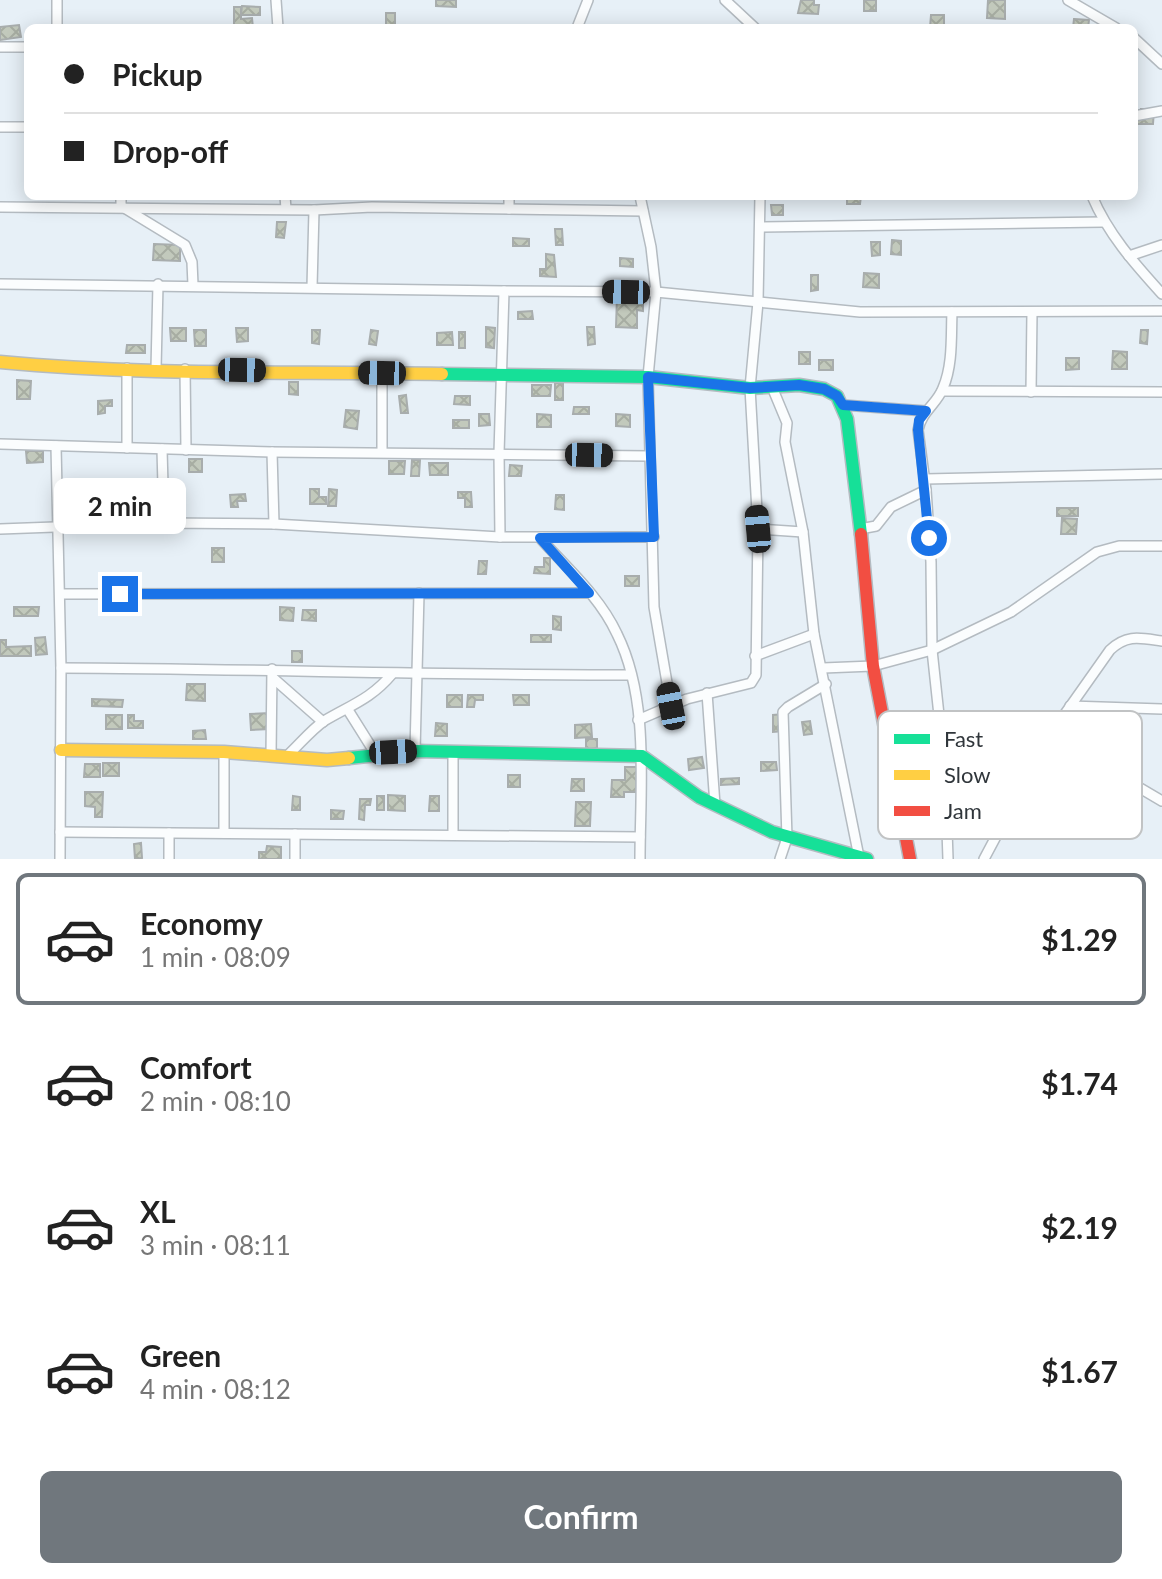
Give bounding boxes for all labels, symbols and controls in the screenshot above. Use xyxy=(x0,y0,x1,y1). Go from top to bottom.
text: Pickup xyxy=(112,56,203,92)
text: Drop-off xyxy=(112,133,228,169)
car xyxy=(602,280,650,304)
car xyxy=(218,358,266,382)
car xyxy=(358,361,406,385)
car xyxy=(565,443,613,467)
callout: 2 min xyxy=(54,478,186,534)
text: 2 min xyxy=(88,490,152,522)
car xyxy=(744,504,772,554)
route start xyxy=(911,520,947,556)
route end xyxy=(102,576,138,612)
car xyxy=(655,680,687,732)
legend xyxy=(878,711,1142,839)
text: Fast xyxy=(944,725,983,752)
car xyxy=(368,739,418,765)
text: Slow xyxy=(944,761,991,788)
text: Jam xyxy=(944,797,982,824)
icon: car xyxy=(44,903,116,975)
text: Economy xyxy=(140,905,263,941)
text: $1.29 xyxy=(1041,921,1118,957)
text: 1 min · 08:09 xyxy=(140,941,291,973)
icon: car xyxy=(44,1047,116,1119)
text: Comfort xyxy=(140,1049,252,1085)
text: $1.74 xyxy=(1041,1065,1118,1101)
text: 2 min · 08:10 xyxy=(140,1085,291,1117)
icon: car xyxy=(44,1191,116,1263)
text: XL xyxy=(140,1193,176,1229)
text: $2.19 xyxy=(1041,1209,1118,1245)
text: 3 min · 08:11 xyxy=(140,1229,291,1261)
icon: car xyxy=(44,1335,116,1407)
text: Green xyxy=(140,1337,221,1373)
text: $1.67 xyxy=(1041,1353,1118,1389)
text: 4 min · 08:12 xyxy=(140,1373,291,1405)
button: Confirm xyxy=(40,1471,1122,1563)

